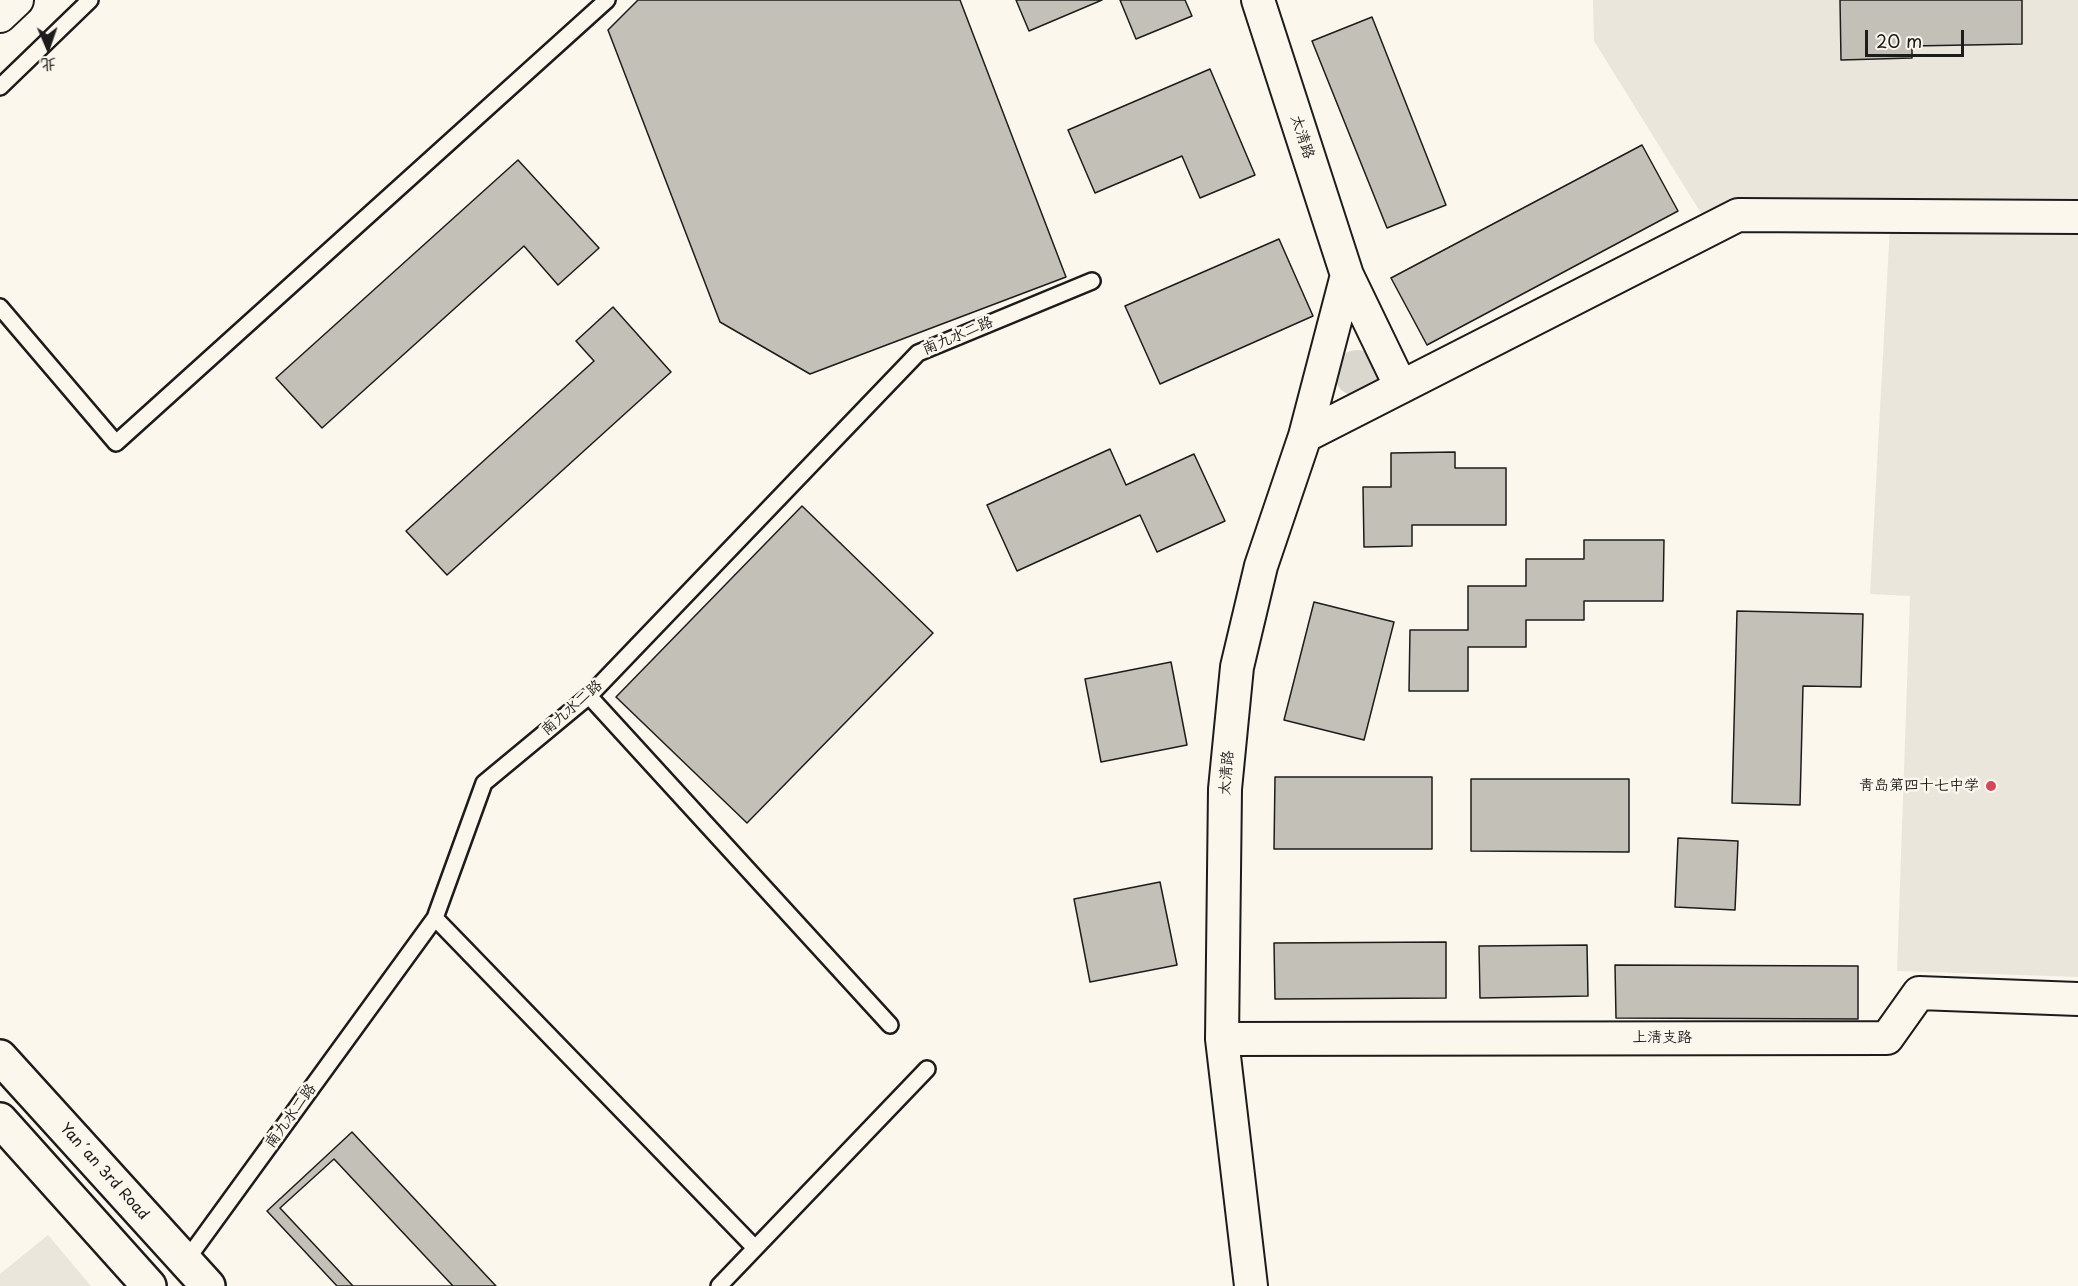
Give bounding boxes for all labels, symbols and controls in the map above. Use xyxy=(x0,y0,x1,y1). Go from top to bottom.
north arrow xyxy=(18,18,78,78)
scale bar xyxy=(1868,18,1967,56)
text: 20 m xyxy=(1876,27,1922,54)
text: 北 xyxy=(40,54,57,78)
street label: 太清路 xyxy=(1286,113,1318,161)
street label: 南九水二路 xyxy=(920,313,996,359)
street label: 南九水二路 xyxy=(538,677,606,739)
street label: 太清路 xyxy=(1216,750,1238,796)
place label: 青岛第四十七中学 xyxy=(1859,777,1979,795)
marker: 青岛第四十七中学 xyxy=(1984,779,1998,793)
street label: 上清支路 xyxy=(1632,1029,1692,1047)
street label: 南九水二路 xyxy=(262,1080,320,1152)
street label: Yan´an 3rd Road xyxy=(56,1120,152,1224)

